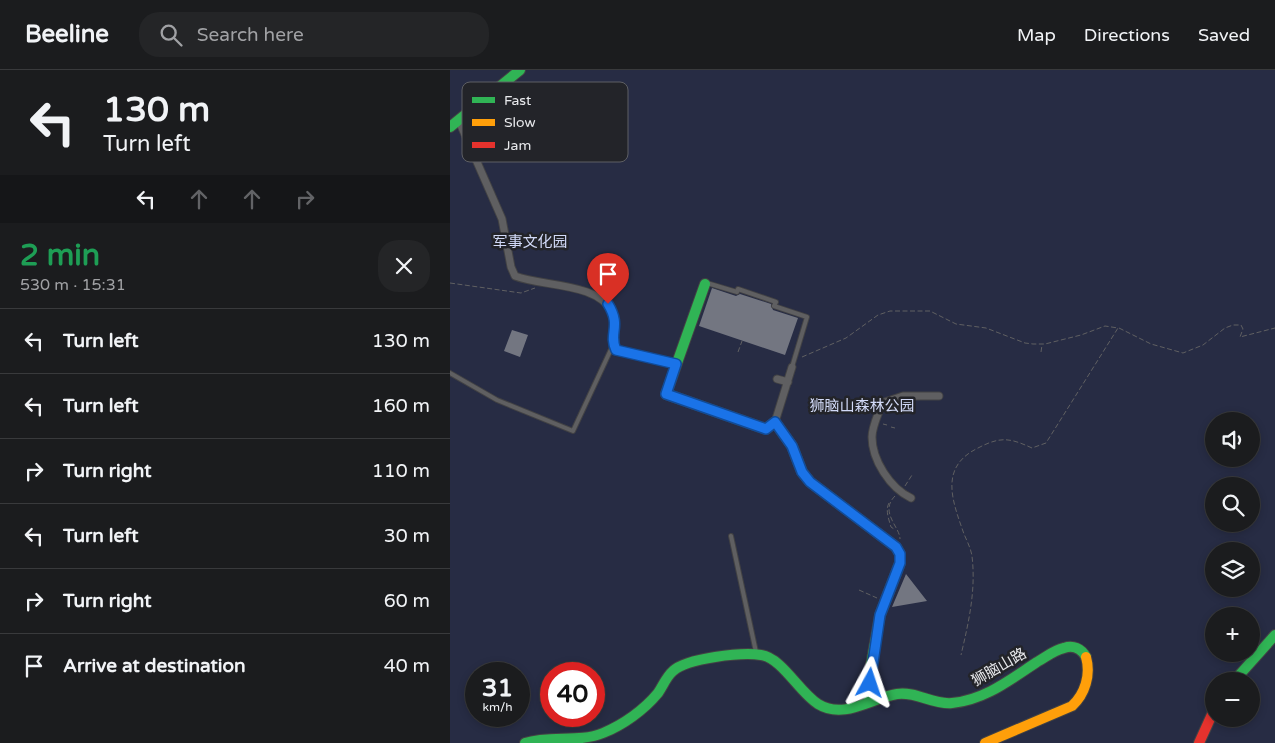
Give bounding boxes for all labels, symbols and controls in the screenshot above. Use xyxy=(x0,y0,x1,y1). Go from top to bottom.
search box xyxy=(139,12,489,57)
text: Beeline xyxy=(25,20,109,49)
icon: search xyxy=(157,21,185,49)
text: Search here xyxy=(197,24,304,46)
text: Map xyxy=(1017,24,1056,46)
text: Directions xyxy=(1084,24,1170,46)
text: Saved xyxy=(1198,24,1250,46)
legend xyxy=(462,82,628,162)
text: 130 m xyxy=(103,89,210,131)
icon: left xyxy=(20,90,85,155)
text: Fast xyxy=(504,92,532,109)
text: Slow xyxy=(504,114,536,131)
text: Turn left xyxy=(103,131,191,157)
text: Jam xyxy=(504,137,531,154)
icon: left xyxy=(132,185,160,213)
icon: ahead xyxy=(185,185,213,213)
icon: ahead xyxy=(238,185,266,213)
icon: right xyxy=(291,185,319,213)
park label: 军事文化园 xyxy=(492,233,568,251)
text: 2 min xyxy=(20,237,100,274)
button: close xyxy=(378,240,430,292)
pin xyxy=(587,253,629,304)
icon: arrive xyxy=(594,260,622,288)
text: 530 m · 15:31 xyxy=(20,275,126,295)
icon: left xyxy=(20,327,48,355)
text: Turn left xyxy=(63,330,139,352)
text: 130 m xyxy=(372,330,430,352)
icon: left xyxy=(20,392,48,420)
text: Turn left xyxy=(63,395,139,417)
text: 160 m xyxy=(372,395,430,417)
park label: 狮脑山森林公园 xyxy=(809,397,915,415)
map controls xyxy=(1205,412,1260,727)
button: sound xyxy=(1205,412,1260,467)
icon: right xyxy=(20,457,48,485)
text: Turn right xyxy=(63,460,151,482)
text: 110 m xyxy=(372,460,430,482)
button: search xyxy=(1205,477,1260,532)
icon: left xyxy=(20,522,48,550)
text: Turn left xyxy=(63,525,139,547)
text: 30 m xyxy=(384,525,430,547)
button: layers xyxy=(1205,542,1260,597)
icon: right xyxy=(20,587,48,615)
text: Turn right xyxy=(63,590,151,612)
text: 60 m xyxy=(384,590,430,612)
button: + xyxy=(1205,607,1260,662)
street label: 狮脑山路 xyxy=(969,644,1029,690)
icon: arrive xyxy=(20,652,48,680)
text: Arrive at destination xyxy=(63,655,246,677)
text: 40 m xyxy=(384,655,430,677)
position arrow xyxy=(843,656,895,708)
speed limit sign: 40 xyxy=(540,662,605,727)
button: − xyxy=(1205,672,1260,727)
text: 31 xyxy=(482,673,513,703)
text: km/h xyxy=(482,700,513,714)

